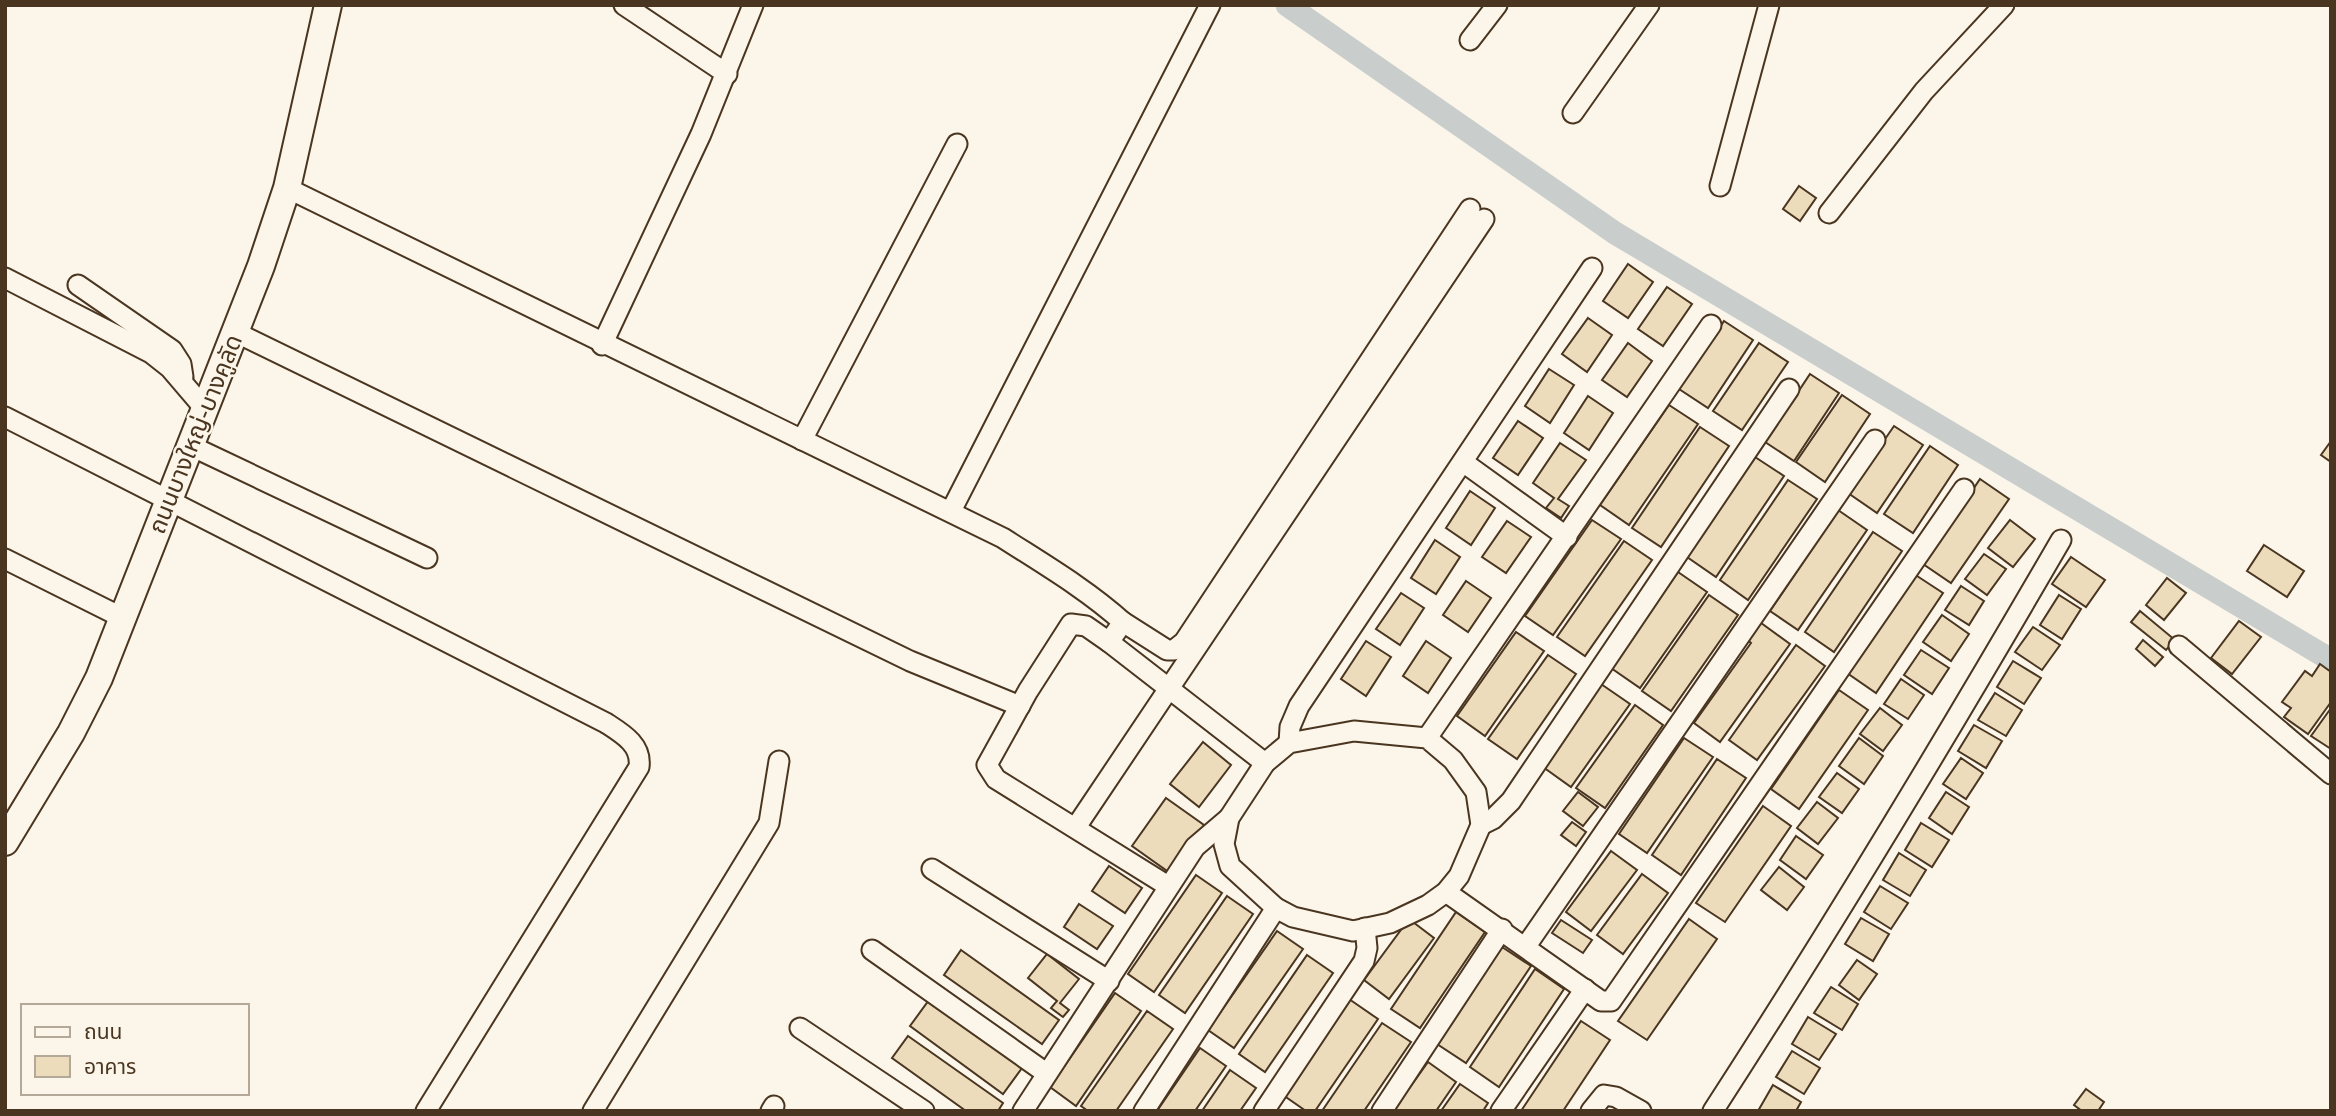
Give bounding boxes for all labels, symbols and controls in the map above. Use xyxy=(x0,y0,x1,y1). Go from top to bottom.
street label: ถนนบางใหญ่-บางคูลัด xyxy=(143,331,249,538)
legend xyxy=(21,1004,248,1095)
text: ถนน xyxy=(84,1020,122,1043)
text: อาคาร xyxy=(84,1055,136,1078)

